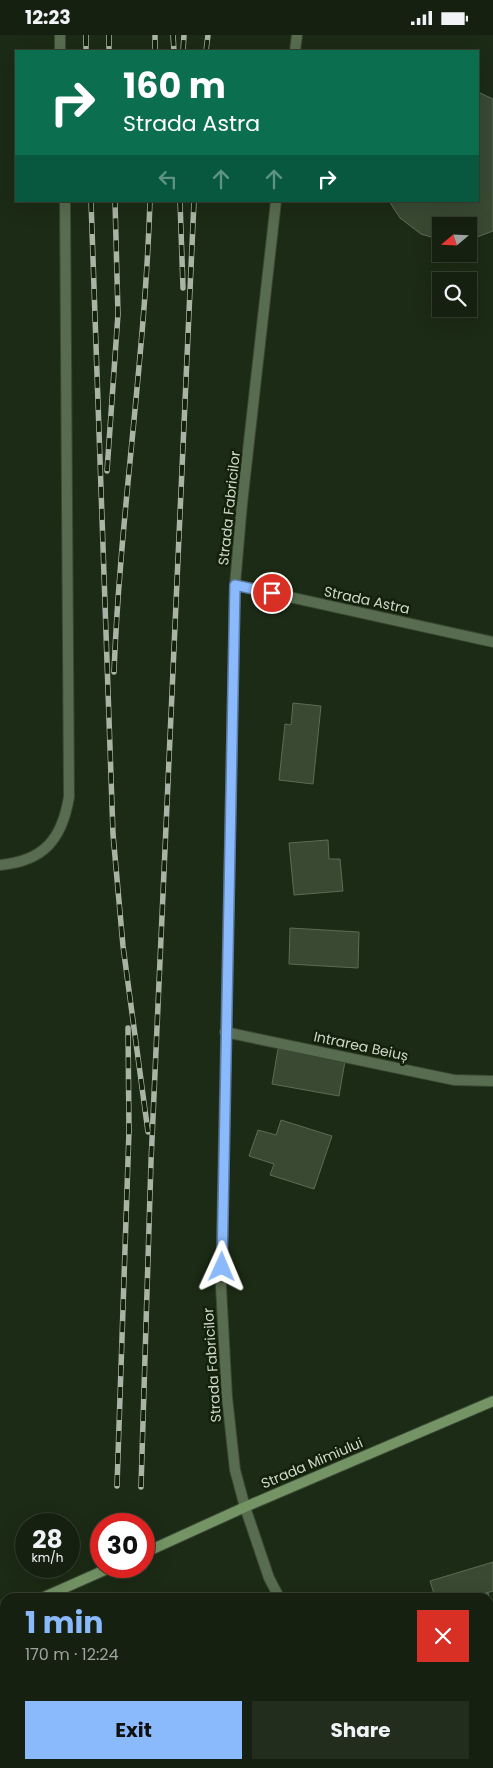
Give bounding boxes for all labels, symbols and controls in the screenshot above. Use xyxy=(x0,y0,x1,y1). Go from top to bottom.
text: 12:23 xyxy=(25,4,71,31)
text: 160 m xyxy=(123,61,226,110)
icon: right xyxy=(40,70,105,135)
text: Strada Astra xyxy=(123,108,260,139)
icon: left xyxy=(154,165,182,193)
icon: ahead xyxy=(207,165,235,193)
icon: ahead xyxy=(260,165,288,193)
icon: right xyxy=(313,165,341,193)
north arrow xyxy=(432,217,478,263)
map controls xyxy=(432,217,477,317)
button: search xyxy=(432,272,477,317)
street label: Strada Fabricilor xyxy=(213,450,245,566)
pin xyxy=(251,572,293,614)
icon: arrive xyxy=(258,579,286,607)
street label: Strada Astra xyxy=(322,581,412,619)
street label: Intrarea Beiuș xyxy=(312,1026,410,1066)
position arrow xyxy=(195,1240,247,1292)
street label: Strada Fabricilor xyxy=(198,1307,226,1423)
street label: Strada Mimiului xyxy=(258,1433,366,1493)
speed limit sign: 30 xyxy=(90,1513,155,1578)
text: 28 xyxy=(32,1522,63,1557)
text: km/h xyxy=(32,1549,63,1566)
text: 1 min xyxy=(25,1601,103,1644)
button: close xyxy=(417,1610,469,1662)
text: 170 m · 12:24 xyxy=(25,1643,119,1666)
button: Exit xyxy=(25,1701,242,1759)
button: Share xyxy=(252,1701,469,1759)

